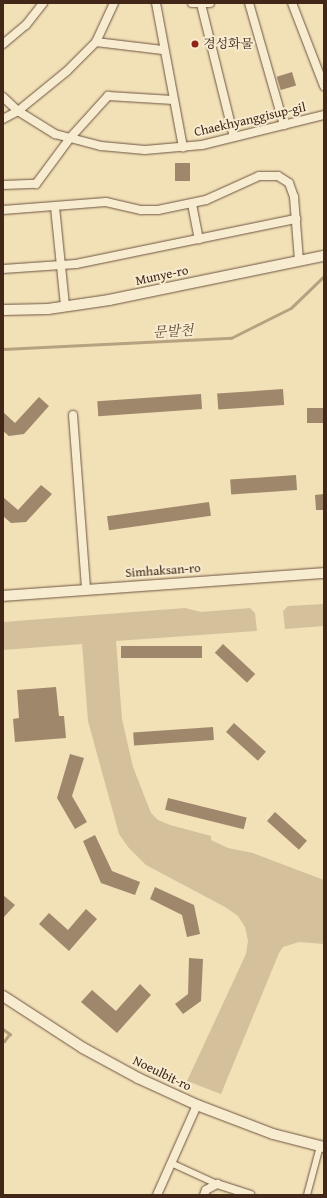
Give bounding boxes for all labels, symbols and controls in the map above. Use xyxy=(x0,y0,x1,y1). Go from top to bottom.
place label: 경성화물 xyxy=(203,36,253,52)
marker: 경성화물 xyxy=(190,39,200,49)
street label: Chaekhyanggisup-gil xyxy=(193,100,307,140)
street label: Munye-ro xyxy=(134,263,190,289)
water label: 문발천 xyxy=(152,322,194,340)
street label: Simhaksan-ro xyxy=(125,561,201,581)
street label: Noeulbit-ro xyxy=(130,1053,194,1095)

